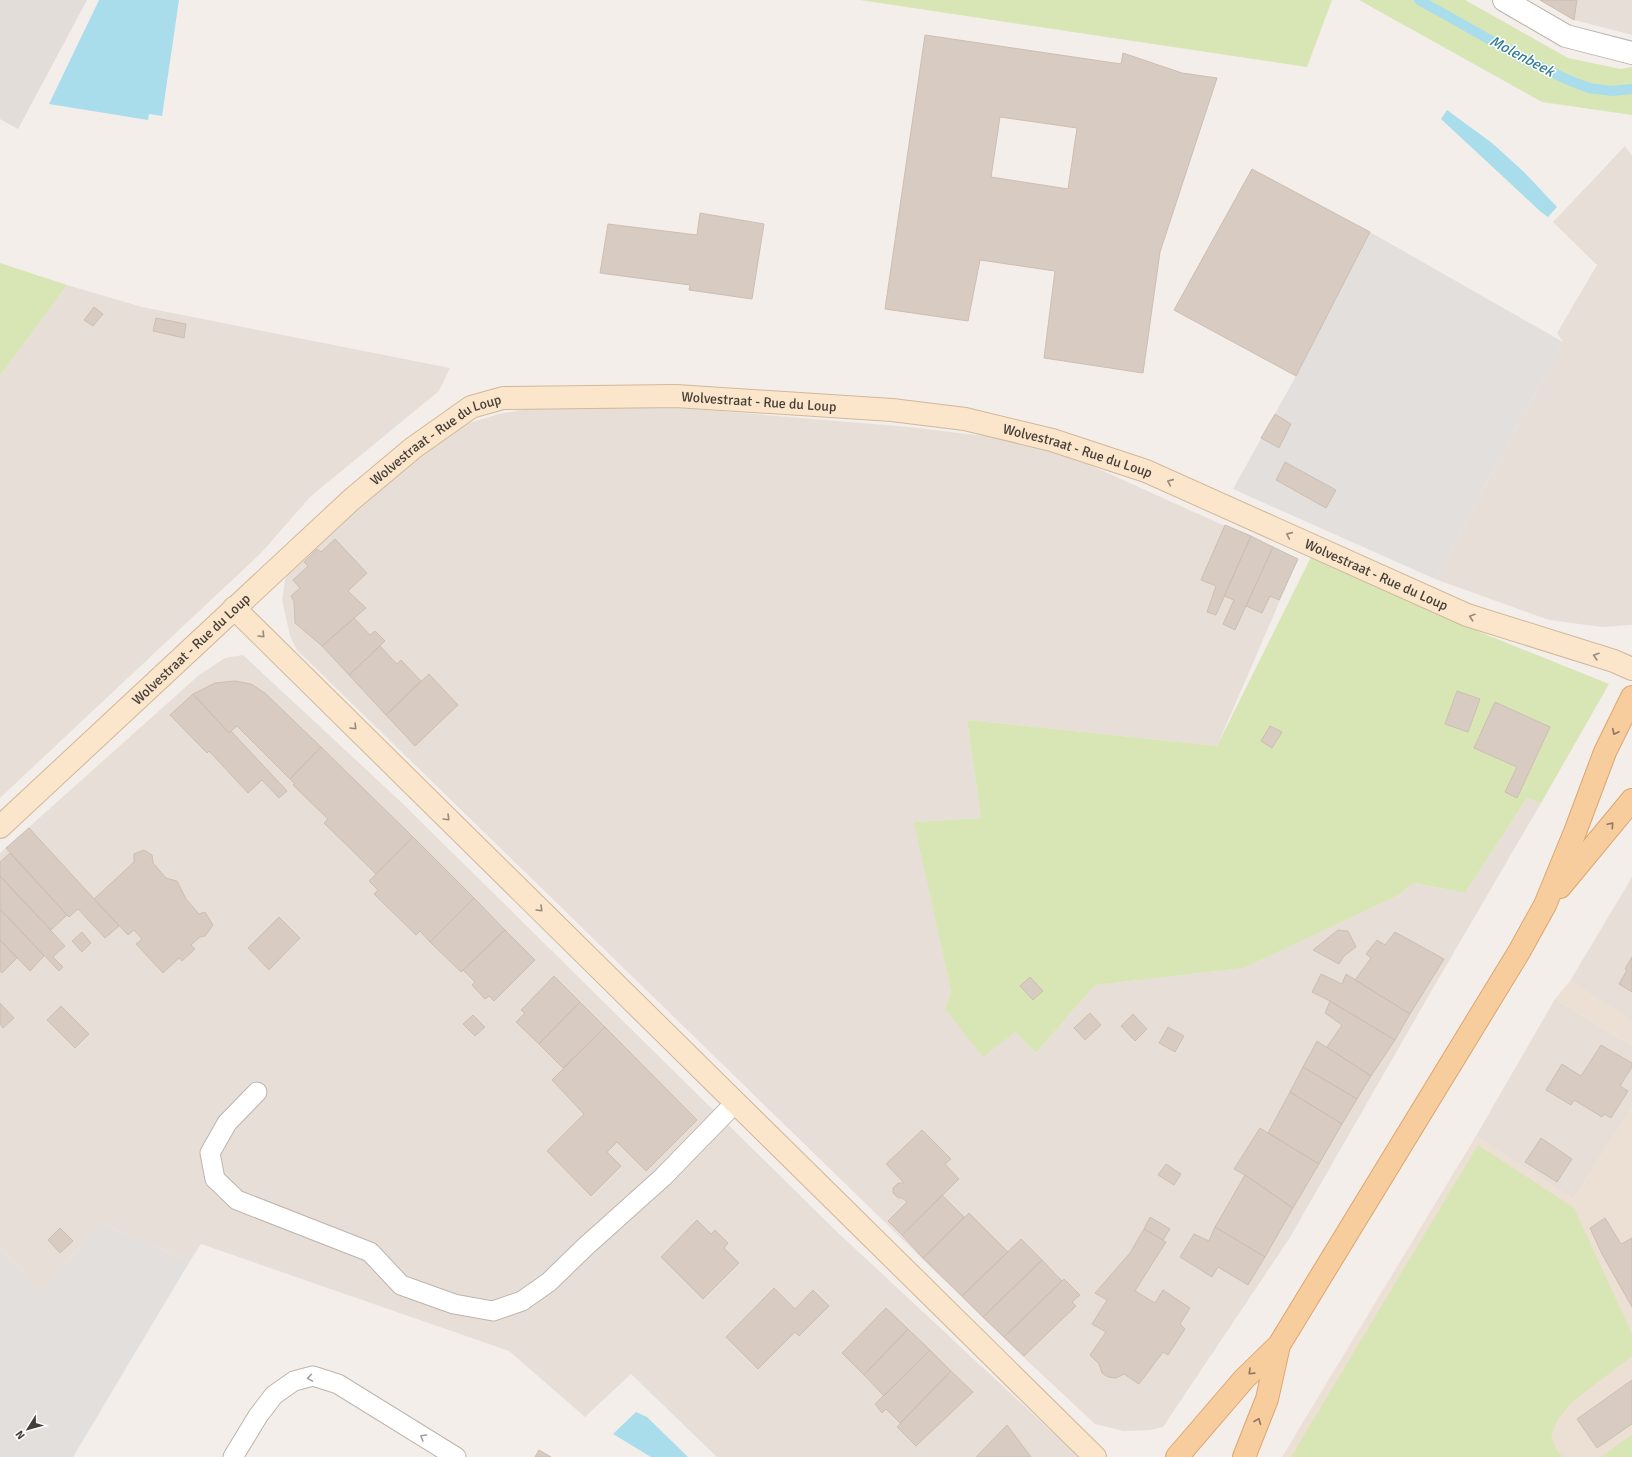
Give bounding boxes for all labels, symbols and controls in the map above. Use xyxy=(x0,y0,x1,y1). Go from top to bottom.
water label: Molenbeek xyxy=(1487,32,1559,81)
street label: Wolvestraat - Rue du Loup xyxy=(681,388,837,415)
street label: Wolvestraat - Rue du Loup xyxy=(367,391,503,489)
street label: Wolvestraat - Rue du Loup xyxy=(1001,420,1155,482)
one-way arrow xyxy=(1167,479,1175,487)
one-way arrow xyxy=(1285,532,1292,540)
street label: Wolvestraat - Rue du Loup xyxy=(1302,535,1451,614)
street label: Wolvestraat - Rue du Loup xyxy=(129,590,254,709)
one-way arrow xyxy=(1468,613,1475,622)
one-way arrow xyxy=(257,630,265,638)
one-way arrow xyxy=(1592,652,1599,660)
one-way arrow xyxy=(349,722,357,729)
one-way arrow xyxy=(1612,727,1620,735)
one-way arrow xyxy=(442,813,450,821)
one-way arrow xyxy=(1606,822,1613,830)
one-way arrow xyxy=(535,904,543,912)
one-way arrow xyxy=(1248,1367,1256,1375)
one-way arrow xyxy=(306,1373,313,1382)
north arrow xyxy=(8,1409,48,1449)
one-way arrow xyxy=(1253,1417,1261,1425)
text: N xyxy=(13,1428,28,1442)
one-way arrow xyxy=(420,1434,427,1441)

